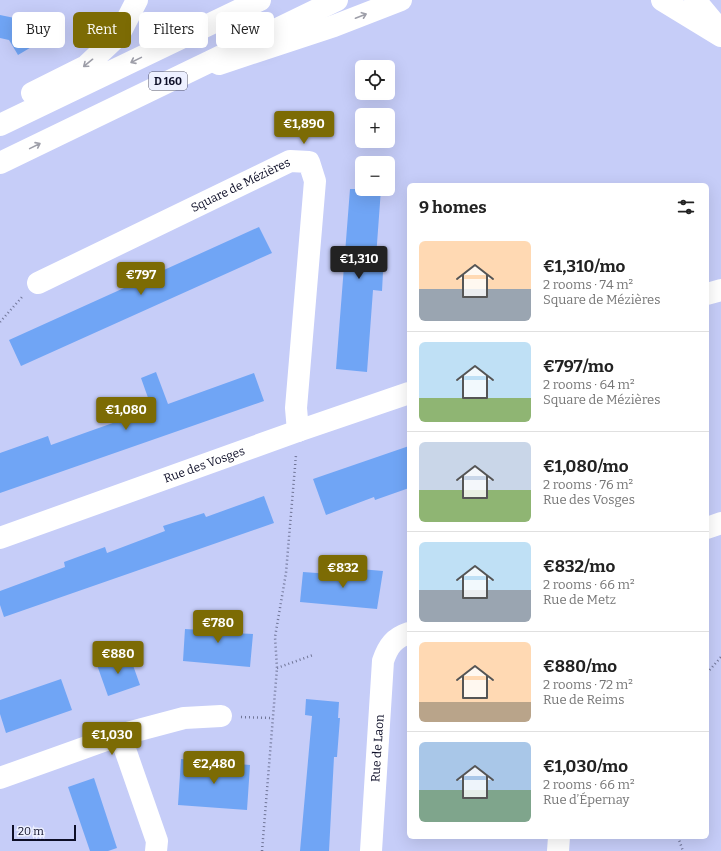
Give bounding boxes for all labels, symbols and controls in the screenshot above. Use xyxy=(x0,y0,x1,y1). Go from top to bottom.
one-way arrow xyxy=(354,11,366,19)
chip: Buy xyxy=(12,12,65,48)
chip: Rent xyxy=(73,12,131,48)
chip: Filters xyxy=(139,12,208,48)
chip: New xyxy=(216,12,274,48)
one-way arrow xyxy=(130,57,142,64)
one-way arrow xyxy=(83,59,94,67)
map controls xyxy=(355,60,395,196)
button: locate xyxy=(355,60,395,100)
road number: D 160 xyxy=(149,72,187,90)
button: + xyxy=(355,108,395,148)
pin: €1,890 xyxy=(271,111,337,145)
text: €1,890 xyxy=(283,116,325,131)
one-way arrow xyxy=(29,142,41,149)
street label: Square de Mézières xyxy=(189,155,293,215)
button: − xyxy=(355,156,395,196)
icon: filters xyxy=(675,196,697,218)
text: 9 homes xyxy=(419,197,487,218)
pin: €1,310 xyxy=(326,246,392,280)
text: €1,310 xyxy=(339,251,379,266)
text: €1,310/mo xyxy=(543,256,625,277)
icon: home xyxy=(451,257,499,305)
pin: €797 xyxy=(117,262,165,296)
text: €797 xyxy=(126,267,156,282)
text: 2 rooms · 74 m² xyxy=(543,277,633,292)
text: Square de Mézières xyxy=(543,292,660,307)
text: €797/mo xyxy=(543,356,614,377)
icon: home xyxy=(451,358,499,406)
text: 2 rooms · 64 m² xyxy=(543,377,635,392)
text: Square de Mézières xyxy=(543,392,660,407)
pin: €1,080 xyxy=(93,397,159,431)
text: €1,080 xyxy=(105,402,147,417)
street label: Rue des Vosges xyxy=(162,444,247,486)
text: €1,080/mo xyxy=(543,456,629,477)
icon: home xyxy=(451,458,499,506)
text: 2 rooms · 76 m² xyxy=(543,477,633,492)
text: Rue des Vosges xyxy=(543,492,635,507)
pin: €832 xyxy=(319,555,367,589)
text: €832/mo xyxy=(543,556,615,577)
icon: home xyxy=(451,558,499,606)
text: €832 xyxy=(327,560,359,575)
text: 2 rooms · 66 m² xyxy=(543,577,635,592)
text: Rue de Metz xyxy=(543,592,616,607)
pin: €780 xyxy=(194,610,242,644)
text: €780 xyxy=(202,615,234,630)
pin: €880 xyxy=(94,641,142,675)
text: €880 xyxy=(102,646,134,661)
text: €880/mo xyxy=(543,656,617,677)
icon: home xyxy=(451,658,499,706)
text: 2 rooms · 72 m² xyxy=(543,677,633,692)
text: Rue de Reims xyxy=(543,692,624,707)
street label: Rue de Laon xyxy=(368,714,387,782)
pin: €1,030 xyxy=(79,722,145,756)
text: €1,030 xyxy=(91,727,133,742)
pin: €2,480 xyxy=(181,751,247,785)
text: €2,480 xyxy=(192,756,236,771)
text: €1,030/mo xyxy=(543,756,628,777)
icon: home xyxy=(451,758,499,806)
text: 2 rooms · 66 m² xyxy=(543,777,635,792)
text: Rue d’Épernay xyxy=(543,792,629,807)
scale bar xyxy=(12,823,76,842)
text: 20 m xyxy=(18,825,44,838)

